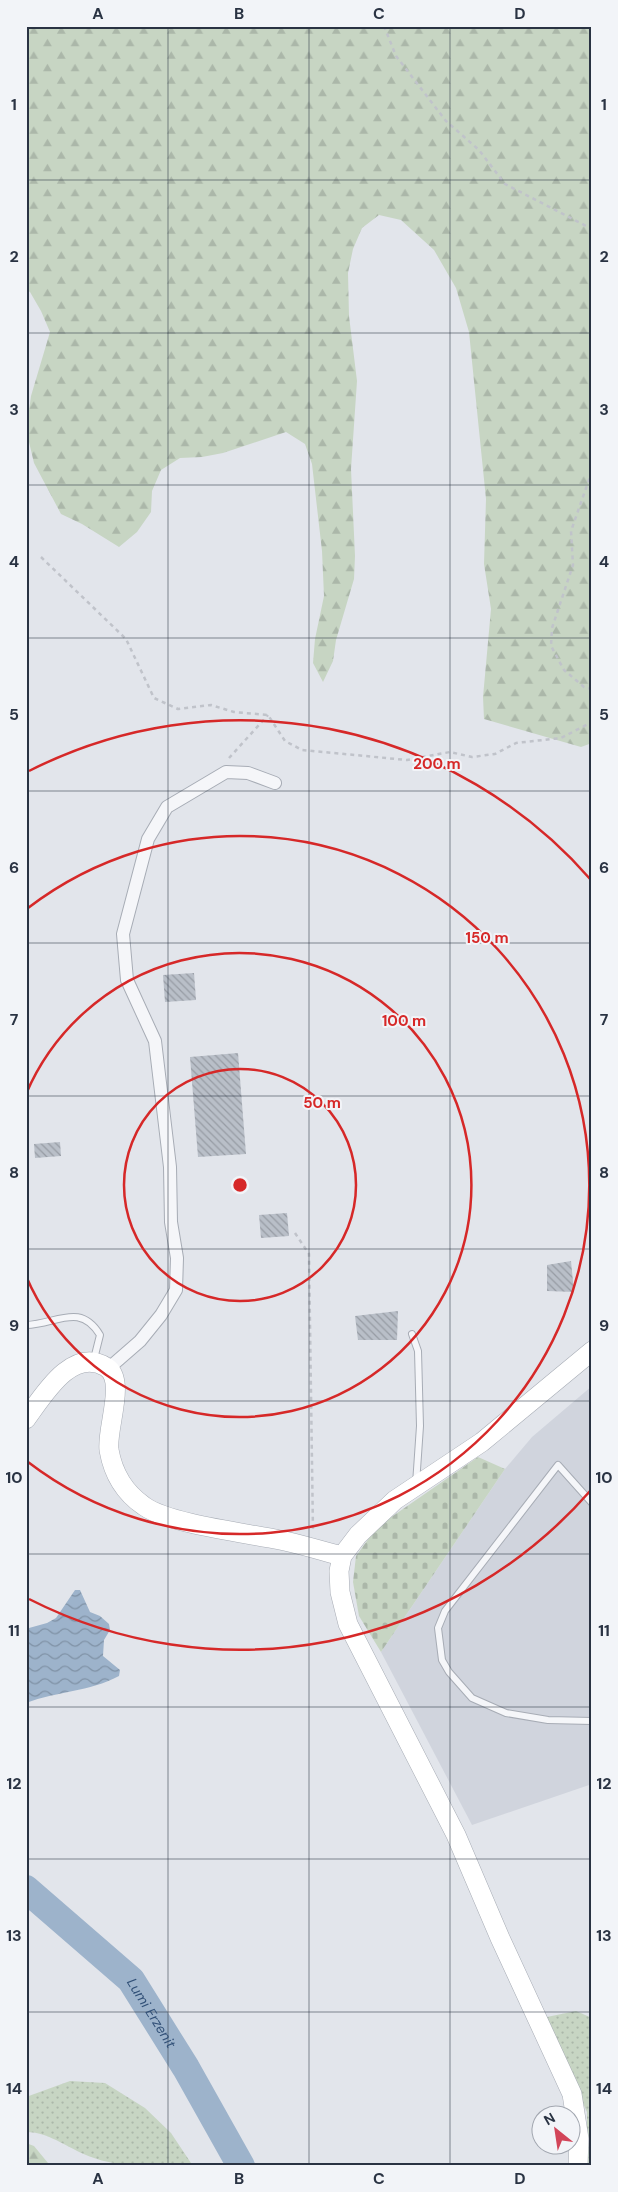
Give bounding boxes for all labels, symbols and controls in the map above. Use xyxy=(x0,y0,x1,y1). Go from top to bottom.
text: A xyxy=(92,3,104,24)
text: B xyxy=(234,3,244,24)
text: C xyxy=(373,3,385,24)
text: D xyxy=(514,3,526,24)
text: 1 xyxy=(11,94,17,115)
text: 1 xyxy=(601,94,607,115)
text: 2 xyxy=(9,246,19,267)
text: 2 xyxy=(599,246,609,267)
text: 3 xyxy=(9,399,19,420)
text: 3 xyxy=(599,399,609,420)
text: 4 xyxy=(9,551,19,572)
text: 4 xyxy=(599,551,609,572)
text: 5 xyxy=(9,704,19,725)
text: 5 xyxy=(599,704,609,725)
text: 200 m xyxy=(413,754,461,774)
text: 6 xyxy=(9,857,19,878)
text: 6 xyxy=(599,857,609,878)
text: 150 m xyxy=(466,928,509,948)
text: 7 xyxy=(10,1009,19,1030)
text: 7 xyxy=(600,1009,609,1030)
text: 100 m xyxy=(382,1011,426,1031)
text: 50 m xyxy=(303,1093,341,1113)
text: 8 xyxy=(9,1162,19,1183)
text: 8 xyxy=(599,1162,609,1183)
centre of rings xyxy=(231,1176,249,1194)
text: 9 xyxy=(9,1315,19,1336)
text: 9 xyxy=(599,1315,609,1336)
text: 10 xyxy=(5,1467,23,1488)
text: 10 xyxy=(595,1467,613,1488)
text: 11 xyxy=(8,1620,20,1641)
text: 11 xyxy=(598,1620,610,1641)
text: 12 xyxy=(6,1773,22,1794)
text: 12 xyxy=(596,1773,612,1794)
text: 13 xyxy=(6,1925,22,1946)
text: 13 xyxy=(596,1925,612,1946)
water label: Lumi Erzenit xyxy=(123,1975,181,2052)
text: 14 xyxy=(6,2078,22,2099)
text: 14 xyxy=(596,2078,612,2099)
north arrow xyxy=(530,2104,580,2154)
text: N xyxy=(541,2108,558,2129)
text: A xyxy=(92,2168,104,2189)
text: B xyxy=(234,2168,244,2189)
text: C xyxy=(373,2168,385,2189)
text: D xyxy=(514,2168,526,2189)

